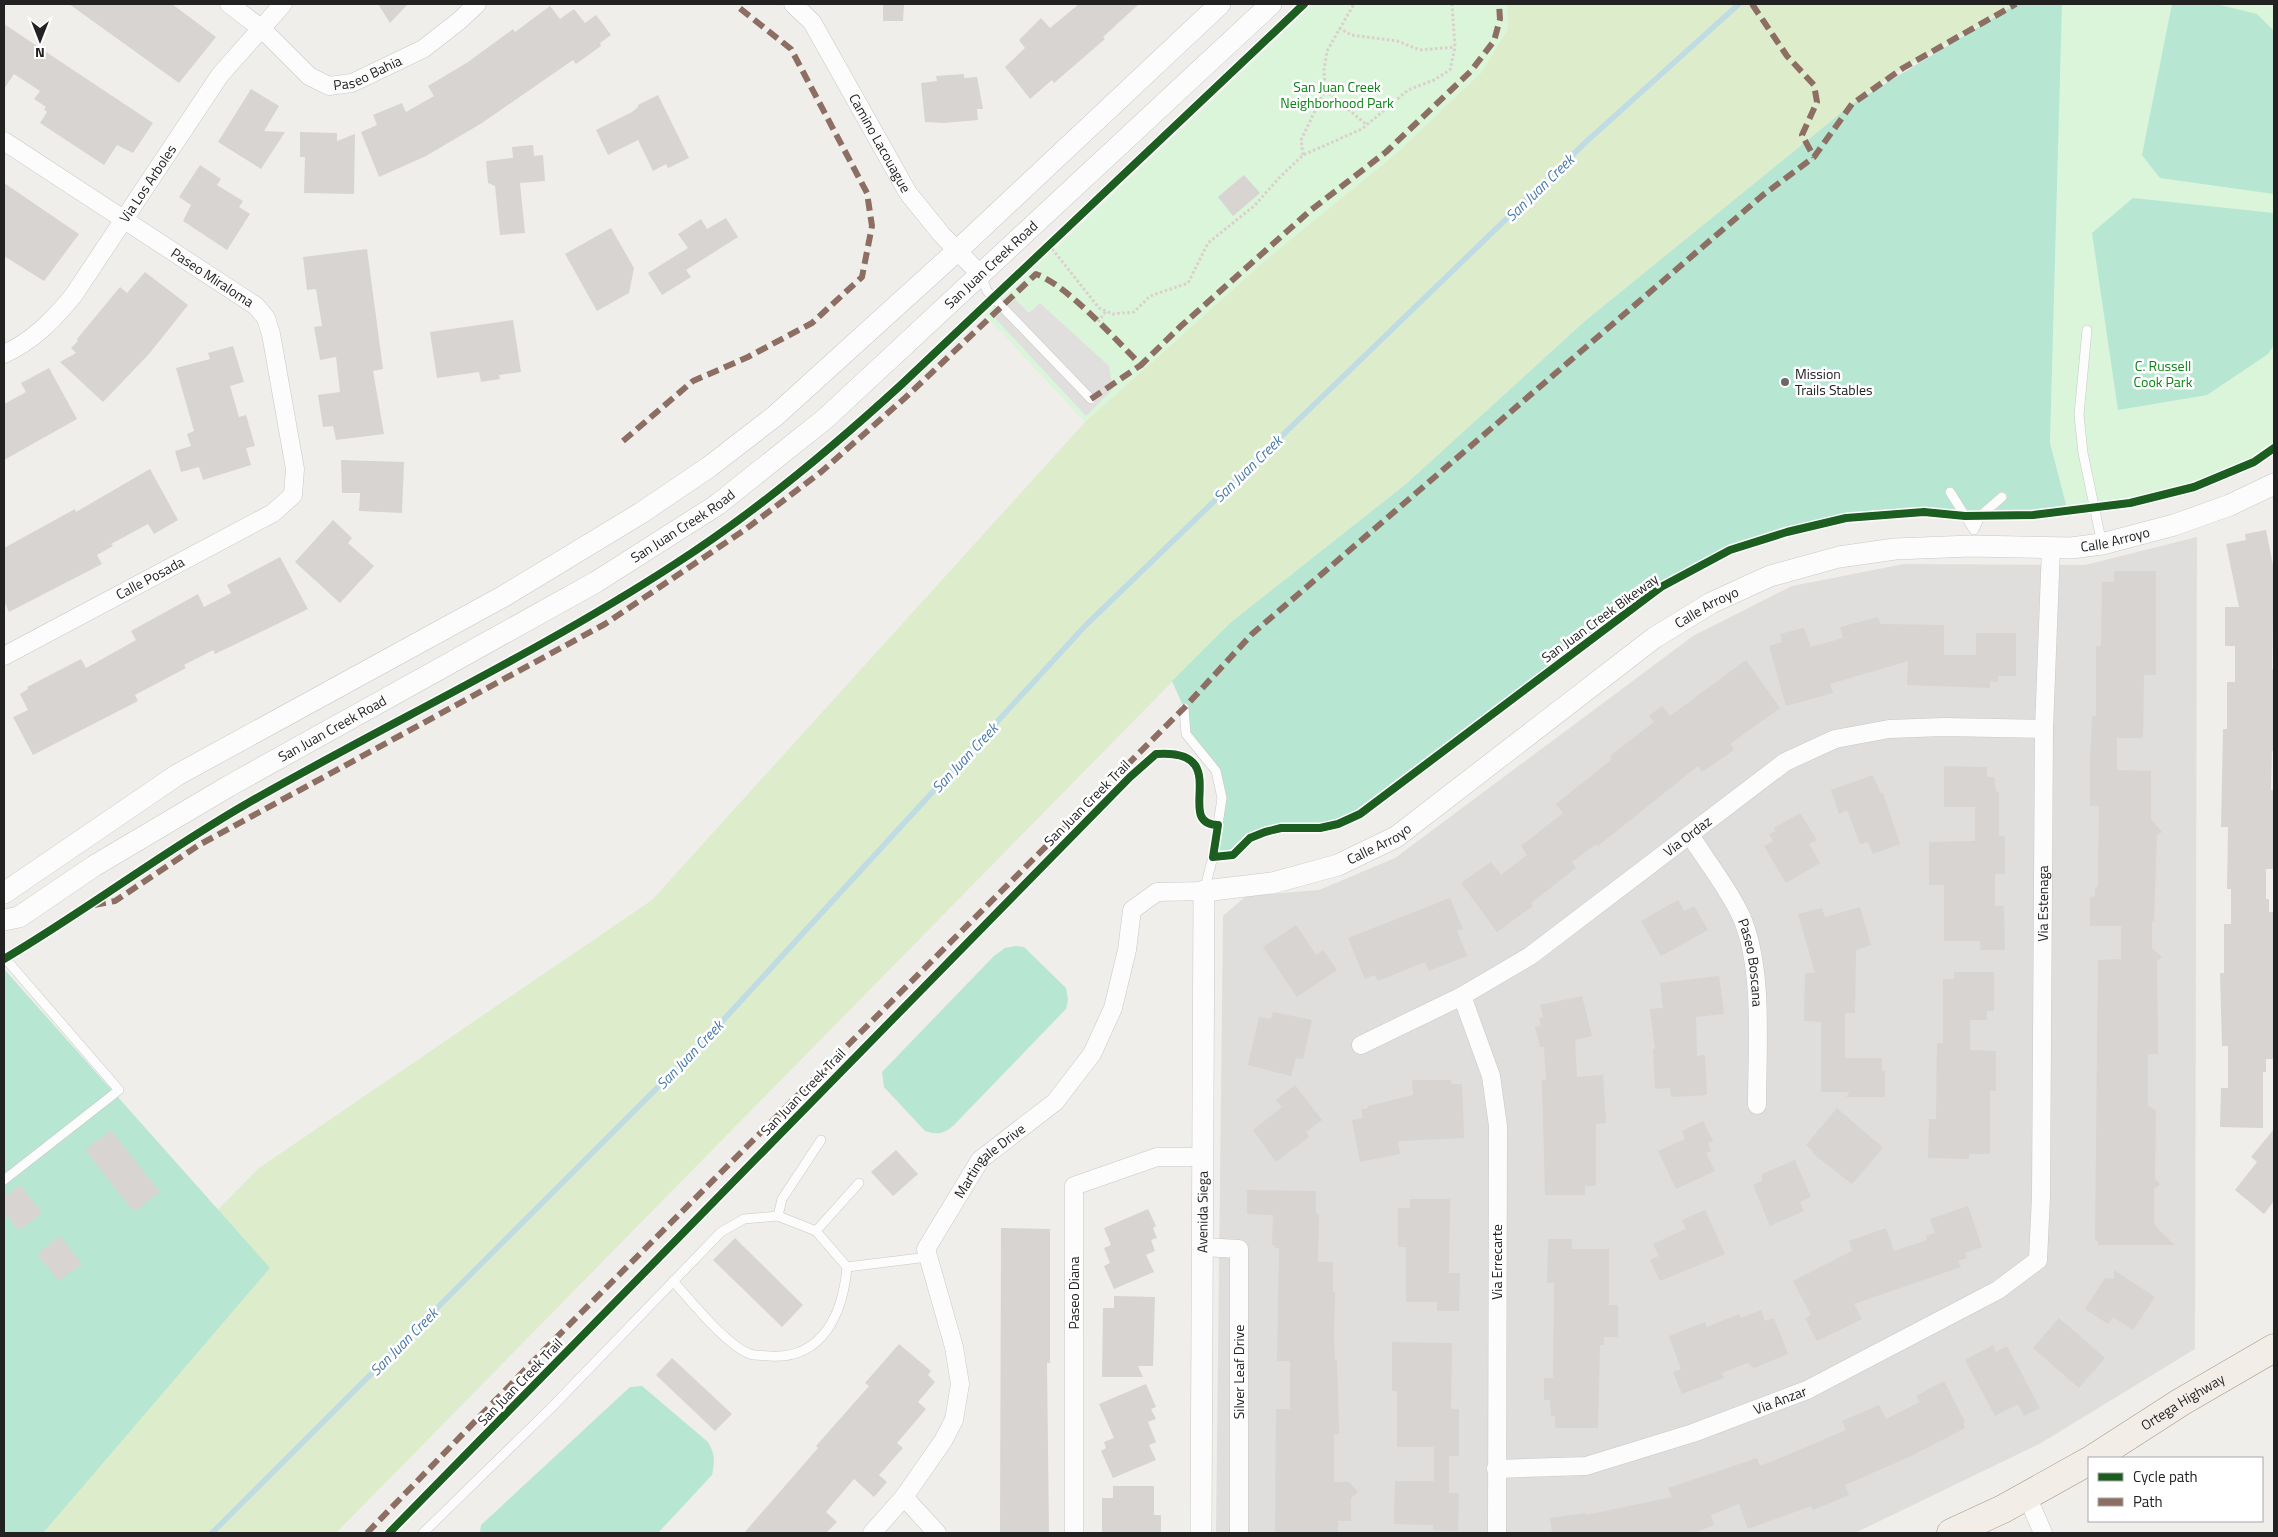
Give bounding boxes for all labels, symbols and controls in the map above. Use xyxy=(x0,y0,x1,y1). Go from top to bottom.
north arrow xyxy=(15,15,65,65)
text: N xyxy=(35,43,45,64)
street label: Paseo Bahia xyxy=(332,50,405,95)
park label: San Juan Creek Neighborhood Park xyxy=(1280,76,1394,113)
street label: Camino Lacouague xyxy=(844,89,917,196)
street label: Via Los Arboles xyxy=(114,140,181,226)
water label: San Juan Creek xyxy=(1500,147,1581,227)
street label: San Juan Creek Road xyxy=(939,215,1042,313)
street label: Paseo Miraloma xyxy=(167,242,258,312)
park label: C. Russell Cook Park xyxy=(2134,355,2193,392)
place label: Mission Trails Stables xyxy=(1795,363,1872,400)
marker: Mission Trails Stables xyxy=(1779,376,1791,388)
water label: San Juan Creek xyxy=(1208,428,1289,508)
street label: San Juan Creek Road xyxy=(626,484,739,567)
street label: Calle Arroyo xyxy=(2079,521,2152,557)
street label: Calle Posada xyxy=(112,551,188,604)
street label: San Juan Creek Bikeway xyxy=(1537,568,1663,667)
street label: Calle Arroyo xyxy=(1670,581,1742,633)
street label: San Juan Creek Road xyxy=(274,690,390,767)
water label: San Juan Creek xyxy=(926,716,1005,798)
street label: San Juan Creek Trail xyxy=(1039,755,1135,851)
street label: Via Ordaz xyxy=(1658,810,1716,861)
street label: Calle Arroyo xyxy=(1343,818,1416,869)
street label: Via Estenaga xyxy=(2032,865,2053,942)
street label: Paseo Boscana xyxy=(1733,915,1769,1007)
water label: San Juan Creek xyxy=(651,1013,730,1094)
street label: San Juan Creek Trail xyxy=(755,1043,850,1140)
street label: Martingale Drive xyxy=(948,1118,1029,1202)
street label: Avenida Siega xyxy=(1191,1171,1213,1253)
street label: Via Errecarte xyxy=(1486,1224,1507,1300)
street label: Paseo Diana xyxy=(1063,1257,1084,1329)
water label: San Juan Creek xyxy=(364,1301,445,1381)
street label: Silver Leaf Drive xyxy=(1228,1325,1249,1419)
street label: San Juan Creek Trail xyxy=(472,1333,567,1430)
street label: Ortega Highway xyxy=(2136,1368,2229,1435)
street label: Via Anzar xyxy=(1750,1380,1810,1419)
legend xyxy=(2088,1457,2263,1522)
text: Cycle path xyxy=(2133,1465,2198,1488)
text: Path xyxy=(2133,1490,2163,1513)

